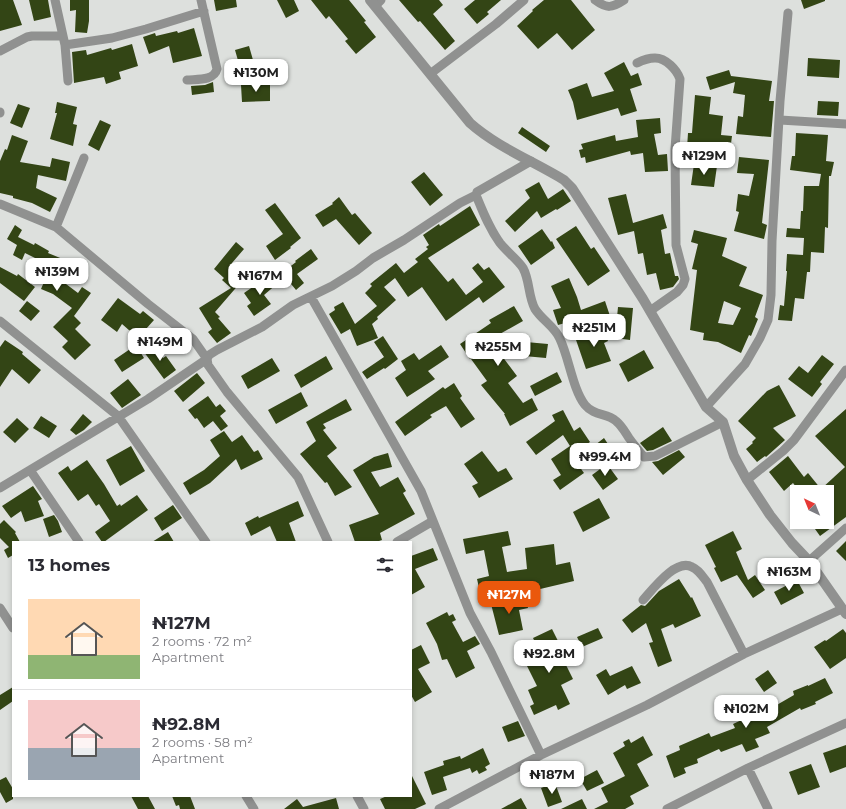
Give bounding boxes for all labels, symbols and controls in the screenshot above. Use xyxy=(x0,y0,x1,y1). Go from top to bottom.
pin: ₦130M xyxy=(228,59,284,93)
text: ₦130M xyxy=(233,64,279,80)
pin: ₦129M xyxy=(676,142,732,176)
text: ₦129M xyxy=(681,147,727,163)
pin: ₦139M xyxy=(29,258,85,292)
pin: ₦167M xyxy=(232,262,288,296)
text: ₦139M xyxy=(34,263,80,279)
text: ₦167M xyxy=(237,267,283,283)
pin: ₦251M xyxy=(566,314,622,348)
text: ₦251M xyxy=(572,319,616,335)
pin: ₦149M xyxy=(132,328,188,362)
text: ₦149M xyxy=(137,333,183,349)
pin: ₦255M xyxy=(470,333,526,367)
text: ₦255M xyxy=(474,338,522,354)
pin: ₦99.4M xyxy=(572,443,638,477)
text: ₦99.4M xyxy=(579,448,631,464)
north arrow xyxy=(790,485,834,529)
map controls xyxy=(790,485,834,529)
icon: filters xyxy=(374,554,396,576)
text: 13 homes xyxy=(28,555,110,575)
pin: ₦163M xyxy=(761,558,817,592)
text: ₦163M xyxy=(766,563,812,579)
pin: ₦127M xyxy=(481,581,537,615)
text: ₦127M xyxy=(487,586,531,602)
text: ₦127M xyxy=(152,613,211,633)
icon: home xyxy=(60,615,108,663)
text: 2 rooms · 72 m² xyxy=(152,633,252,649)
pin: ₦92.8M xyxy=(516,640,582,674)
text: ₦92.8M xyxy=(523,645,575,661)
text: Apartment xyxy=(152,649,224,665)
pin: ₦102M xyxy=(718,695,774,729)
text: ₦102M xyxy=(723,700,769,716)
text: ₦92.8M xyxy=(152,714,220,734)
icon: home xyxy=(60,716,108,764)
text: 2 rooms · 58 m² xyxy=(152,734,253,750)
text: Apartment xyxy=(152,750,224,766)
pin: ₦187M xyxy=(524,761,580,795)
text: ₦187M xyxy=(529,766,575,782)

